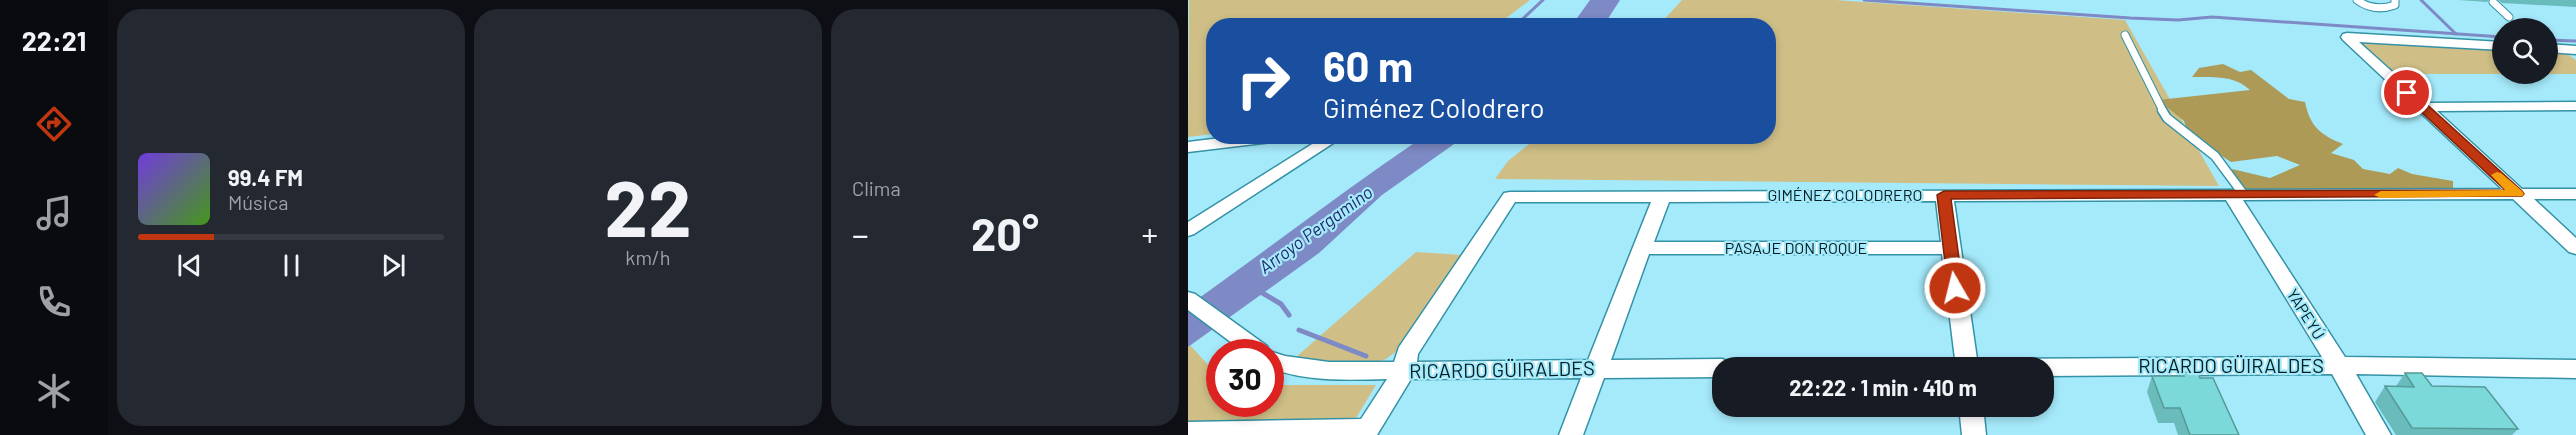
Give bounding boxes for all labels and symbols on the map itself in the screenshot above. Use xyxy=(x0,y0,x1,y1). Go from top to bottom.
pin xyxy=(2381,67,2432,118)
water label: Arroyo Pergamino xyxy=(1254,181,1377,278)
street label: GIMÉNEZ COLODRERO xyxy=(1767,185,1923,204)
street label: PASAJE DON ROQUE xyxy=(1725,238,1867,257)
position arrow xyxy=(1923,256,1987,320)
street label: YAPEYÚ xyxy=(2284,285,2329,343)
speed limit sign: 30 xyxy=(1206,339,1284,417)
street label: RICARDO GÜIRALDES xyxy=(2138,353,2324,377)
street label: RICARDO GÜIRALDES xyxy=(1409,355,1595,383)

